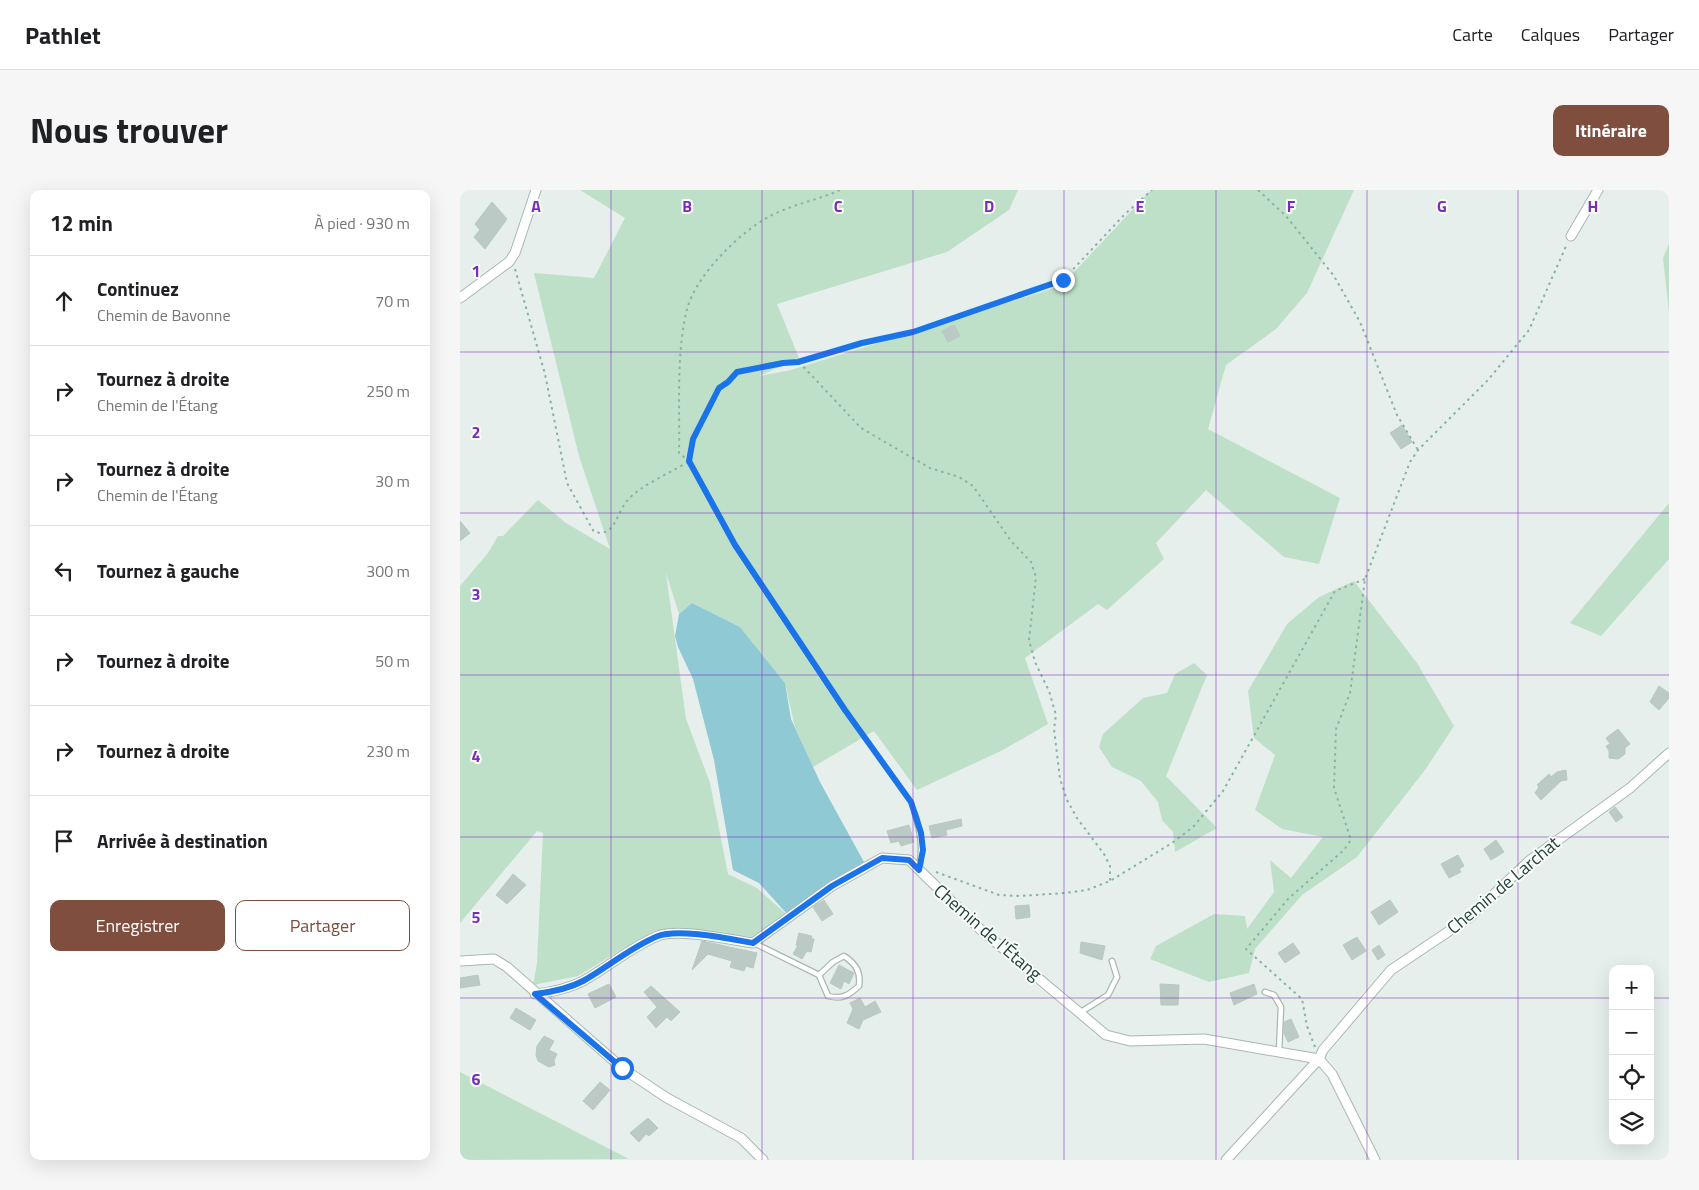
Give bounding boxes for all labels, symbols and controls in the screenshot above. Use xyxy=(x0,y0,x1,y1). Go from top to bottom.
text: Pathlet xyxy=(25,17,101,53)
text: Carte xyxy=(1452,21,1493,48)
text: Calques xyxy=(1521,21,1580,48)
text: Partager xyxy=(1608,21,1674,48)
text: Nous trouver xyxy=(30,103,228,157)
button: Itinéraire xyxy=(1553,105,1669,156)
text: A xyxy=(531,194,541,218)
text: B xyxy=(682,194,692,218)
text: C xyxy=(834,194,843,218)
text: D xyxy=(984,194,994,218)
text: E xyxy=(1136,194,1145,218)
text: F xyxy=(1287,194,1296,218)
text: G xyxy=(1437,194,1447,218)
text: H xyxy=(1588,194,1598,218)
text: 12 min xyxy=(50,207,113,239)
text: À pied · 930 m xyxy=(314,211,410,235)
text: 1 xyxy=(472,259,480,283)
route end xyxy=(1052,269,1075,292)
text: Continuez xyxy=(97,274,179,303)
icon: ahead xyxy=(50,287,78,315)
text: 70 m xyxy=(375,289,410,313)
text: Chemin de Bavonne xyxy=(97,303,231,327)
text: Tournez à droite xyxy=(97,364,229,393)
icon: right xyxy=(50,377,78,405)
text: 250 m xyxy=(366,379,410,403)
text: Chemin de l'Étang xyxy=(97,393,218,417)
text: 2 xyxy=(472,420,480,444)
text: Tournez à droite xyxy=(97,454,229,483)
icon: right xyxy=(50,467,78,495)
text: 30 m xyxy=(375,469,410,493)
text: Chemin de l'Étang xyxy=(97,483,218,507)
text: Tournez à gauche xyxy=(97,556,239,585)
icon: left xyxy=(50,557,78,585)
text: 300 m xyxy=(366,559,410,583)
text: 3 xyxy=(472,582,480,606)
text: Tournez à droite xyxy=(97,646,229,675)
icon: right xyxy=(50,647,78,675)
text: 50 m xyxy=(375,649,410,673)
text: Tournez à droite xyxy=(97,736,229,765)
icon: right xyxy=(50,737,78,765)
text: 230 m xyxy=(366,739,410,763)
text: 4 xyxy=(472,744,481,768)
text: Arrivée à destination xyxy=(97,826,268,855)
icon: arrive xyxy=(50,827,78,855)
street label: Chemin de Larchat xyxy=(1441,829,1566,940)
street label: Chemin de l'Étang xyxy=(928,877,1048,987)
button: Enregistrer xyxy=(50,900,225,951)
button: Partager xyxy=(235,900,410,951)
text: 5 xyxy=(472,905,481,929)
map controls xyxy=(1609,965,1654,1145)
button: + xyxy=(1609,965,1654,1010)
button: − xyxy=(1609,1010,1654,1055)
button: locate xyxy=(1609,1055,1654,1100)
route start xyxy=(611,1057,634,1080)
text: 6 xyxy=(472,1067,481,1091)
button: layers xyxy=(1609,1100,1654,1145)

